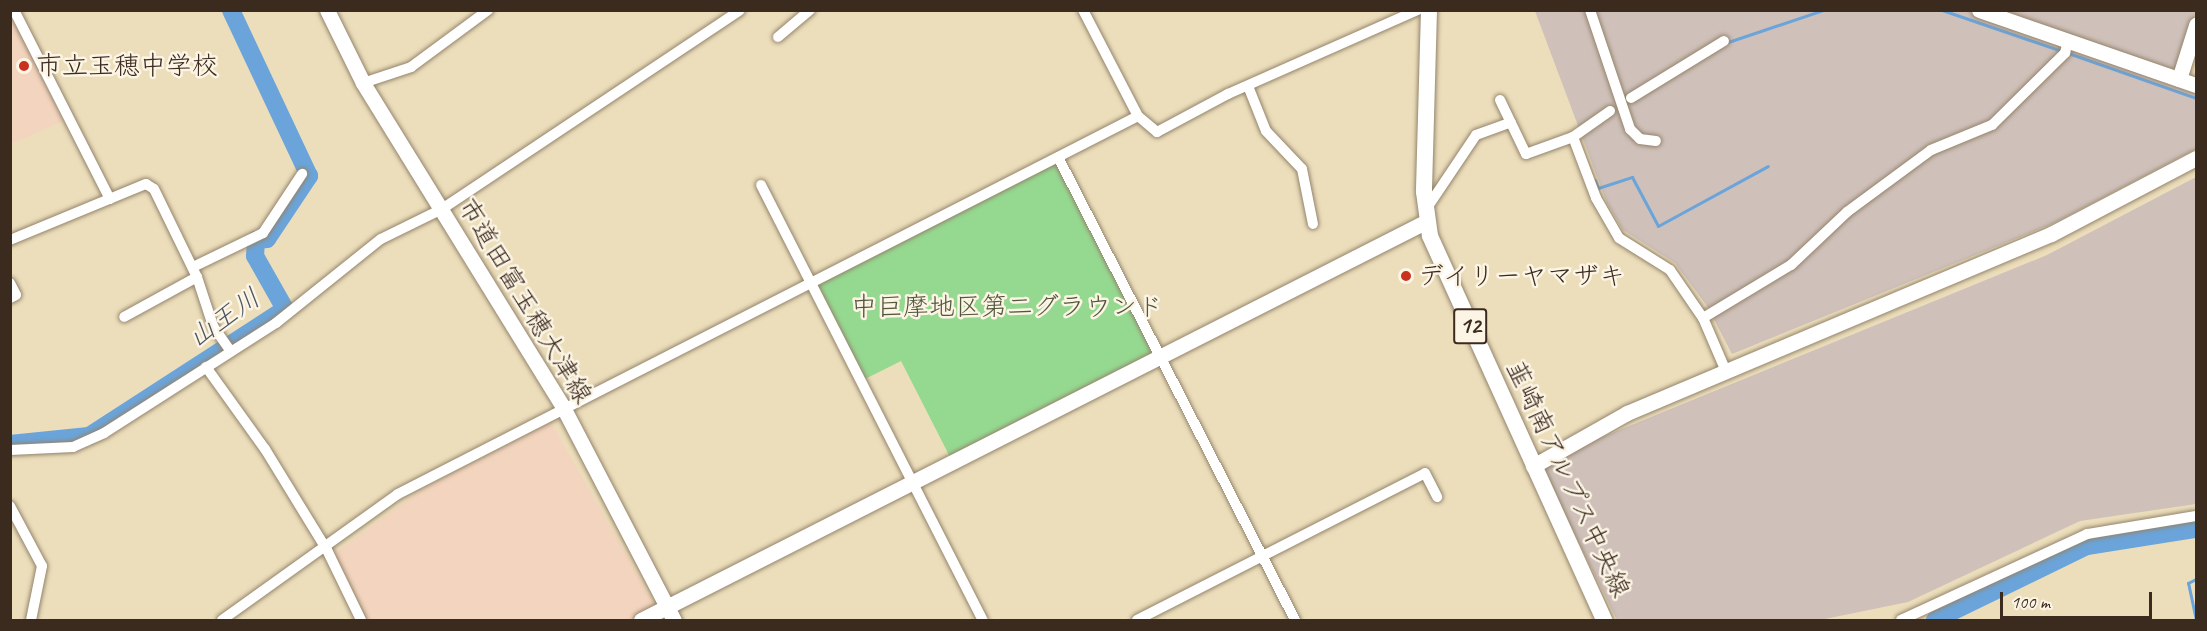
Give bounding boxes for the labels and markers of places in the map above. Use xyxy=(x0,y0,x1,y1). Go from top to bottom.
place label: 市立玉穂中学校 xyxy=(36,50,218,82)
marker: 市立玉穂中学校 xyxy=(17,59,31,73)
place label: デイリーヤマザキ xyxy=(1418,260,1626,292)
marker: デイリーヤマザキ xyxy=(1399,269,1413,283)

